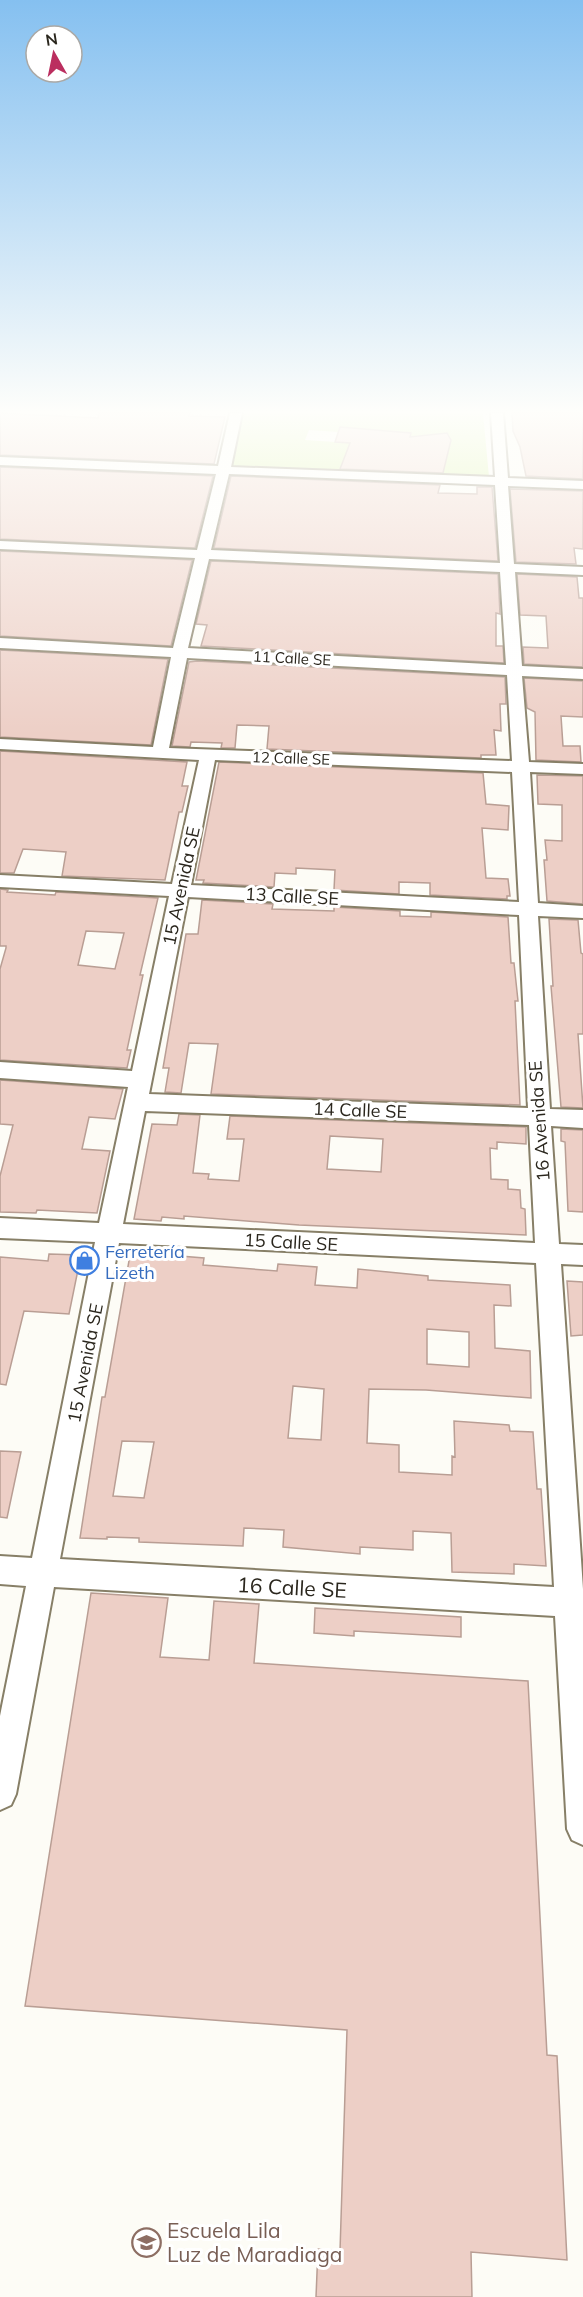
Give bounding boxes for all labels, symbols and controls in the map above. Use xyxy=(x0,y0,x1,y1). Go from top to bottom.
north arrow xyxy=(24,24,84,84)
text: N xyxy=(44,28,59,50)
street label: 11 Calle SE xyxy=(252,646,332,670)
street label: 12 Calle SE xyxy=(252,747,331,769)
street label: 15 Avenida SE xyxy=(157,824,205,948)
street label: 13 Calle SE xyxy=(244,882,340,910)
street label: 16 Avenida SE xyxy=(523,1060,555,1182)
street label: 14 Calle SE xyxy=(313,1097,407,1123)
street label: 15 Calle SE xyxy=(243,1228,339,1256)
place label: Ferretería Lizeth xyxy=(105,1240,185,1284)
shop icon: Ferretería Lizeth xyxy=(68,1245,100,1277)
street label: 15 Avenida SE xyxy=(62,1301,108,1425)
street label: 16 Calle SE xyxy=(237,1571,347,1603)
place label: Escuela Lila Luz de Maradiaga xyxy=(167,2217,342,2267)
school or university icon: Escuela Lila Luz de Maradiaga xyxy=(130,2226,162,2258)

